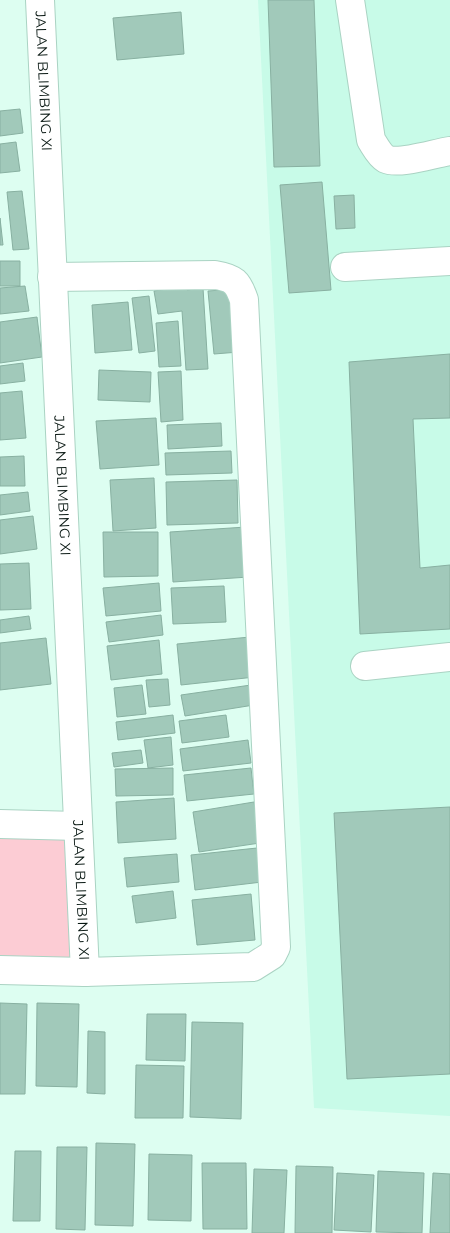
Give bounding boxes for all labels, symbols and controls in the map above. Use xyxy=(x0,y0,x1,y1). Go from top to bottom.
street label: JALAN BLIMBING XI xyxy=(31,9,56,151)
street label: JALAN BLIMBING XI xyxy=(50,414,75,556)
street label: JALAN BLIMBING XI xyxy=(69,818,93,961)

